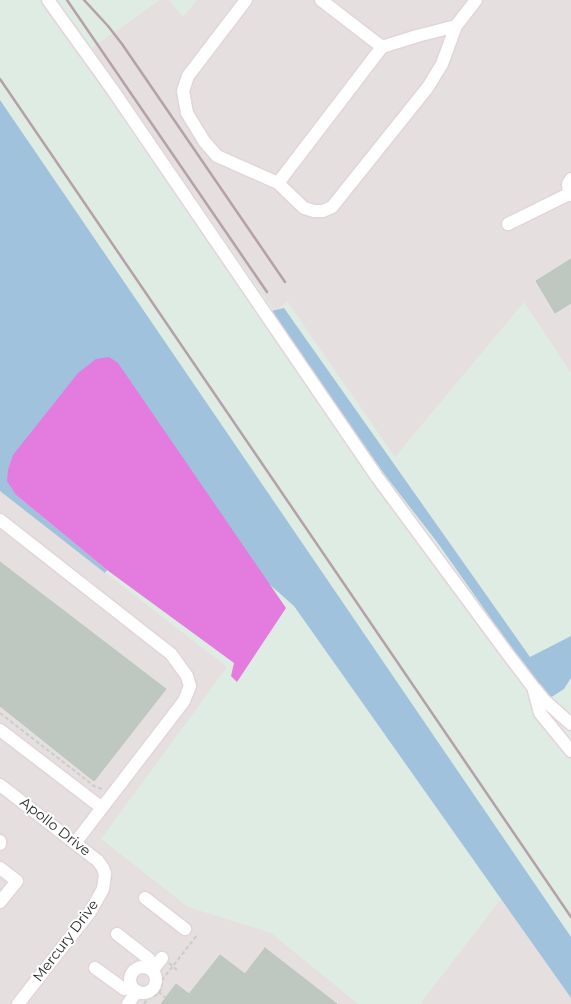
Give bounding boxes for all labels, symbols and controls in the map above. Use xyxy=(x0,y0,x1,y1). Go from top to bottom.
street label: Apollo Drive xyxy=(16,794,94,860)
street label: Mercury Drive xyxy=(30,897,102,985)

